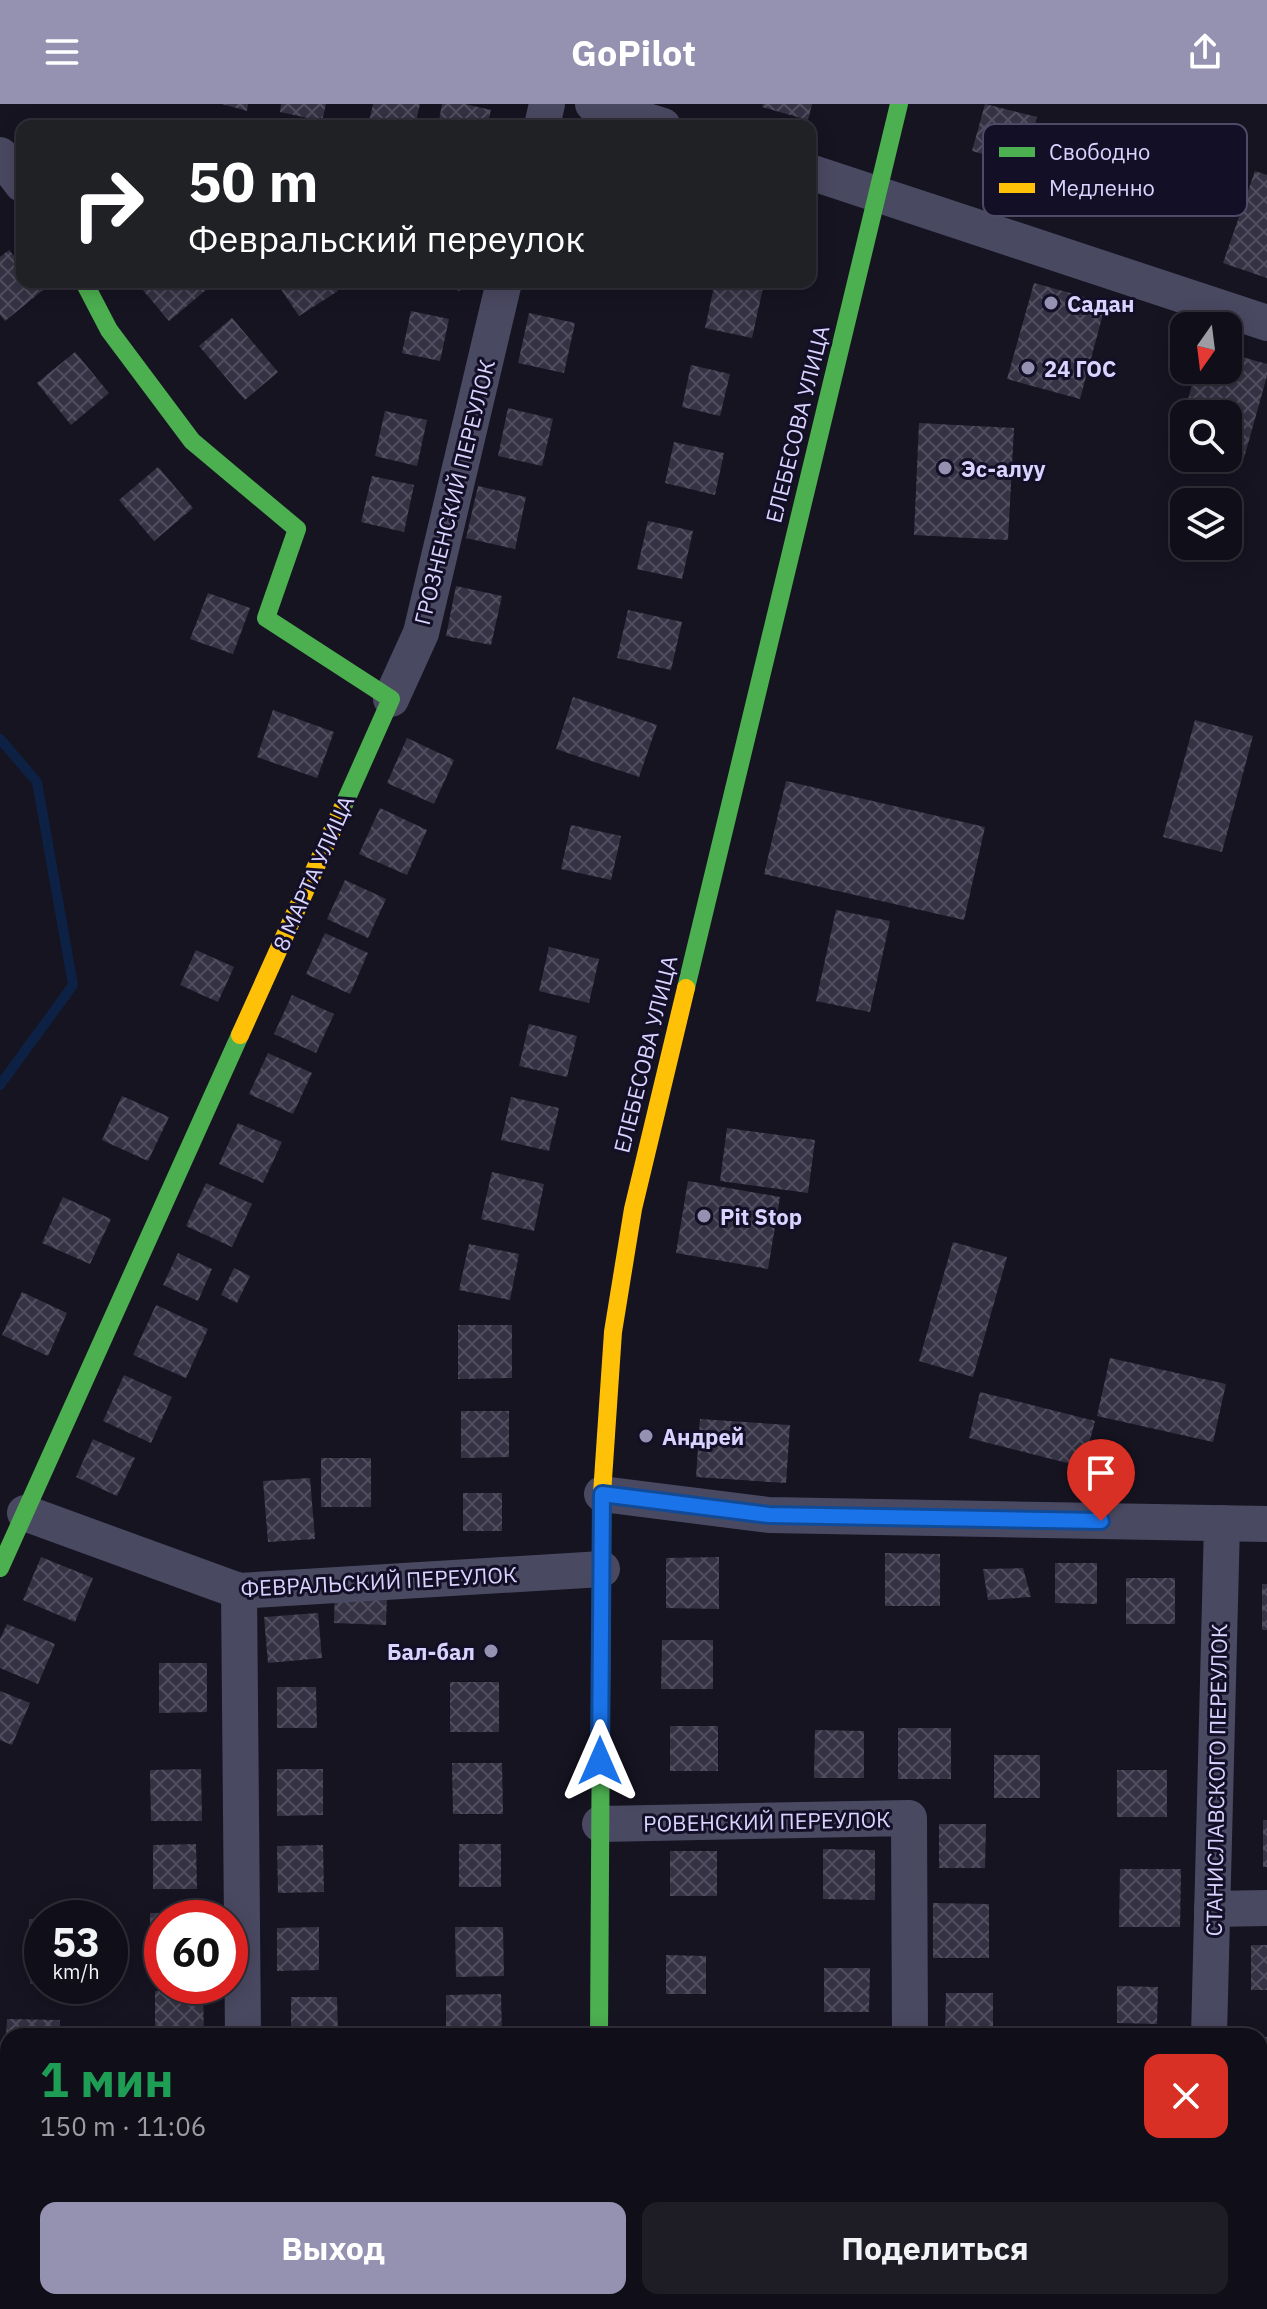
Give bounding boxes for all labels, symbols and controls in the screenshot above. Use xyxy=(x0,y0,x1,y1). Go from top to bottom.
text: GoPilot xyxy=(571,29,696,76)
icon: menu xyxy=(40,30,84,74)
icon: share xyxy=(1183,30,1227,74)
legend xyxy=(983,124,1247,216)
text: Свободно xyxy=(1049,137,1150,166)
text: 50 m xyxy=(188,145,318,217)
icon: right xyxy=(56,152,160,256)
text: Медленно xyxy=(1049,173,1155,202)
text: Февральский переулок xyxy=(188,215,585,262)
place label: Садан xyxy=(1067,289,1134,318)
marker: Садан xyxy=(1042,294,1060,312)
north arrow xyxy=(1170,312,1242,384)
map controls xyxy=(1170,312,1242,560)
street label: ЕЛЕБЕСОВА УЛИЦА xyxy=(758,322,836,526)
place label: 24 ГОС xyxy=(1044,354,1116,383)
street label: ГРОЗНЕНСКИЙ ПЕРЕУЛОК xyxy=(407,356,501,628)
marker: 24 ГОС xyxy=(1019,359,1037,377)
button: search xyxy=(1170,400,1242,472)
place label: Эс-алуу xyxy=(961,454,1046,483)
marker: Эс-алуу xyxy=(936,459,954,477)
button: layers xyxy=(1170,488,1242,560)
street label: 8 МАРТА УЛИЦА xyxy=(266,791,360,955)
street label: ЕЛЕБЕСОВА УЛИЦА xyxy=(606,952,684,1156)
place label: Pit Stop xyxy=(720,1202,802,1231)
marker: Pit Stop xyxy=(695,1207,713,1225)
place label: Андрей xyxy=(662,1422,744,1451)
marker: Андрей xyxy=(637,1427,655,1445)
pin xyxy=(1067,1439,1135,1521)
icon: arrive xyxy=(1079,1451,1123,1495)
street label: ФЕВРАЛЬСКИЙ ПЕРЕУЛОК xyxy=(240,1559,518,1603)
street label: СТАНИСЛАВСКОГО ПЕРЕУЛОК xyxy=(1199,1623,1233,1937)
place label: Бал-бал xyxy=(387,1637,475,1666)
marker: Бал-бал xyxy=(482,1642,500,1660)
position arrow xyxy=(558,1719,642,1803)
street label: РОВЕНСКИЙ ПЕРЕУЛОК xyxy=(643,1804,891,1838)
speed limit sign: 60 xyxy=(144,1900,248,2004)
text: 53 xyxy=(52,1916,100,1968)
text: km/h xyxy=(52,1958,100,1985)
text: 1 мин xyxy=(40,2048,174,2110)
button: close xyxy=(1144,2054,1228,2138)
text: 150 m · 11:06 xyxy=(40,2109,206,2143)
button: Выход xyxy=(40,2202,626,2294)
button: Поделиться xyxy=(642,2202,1228,2294)

